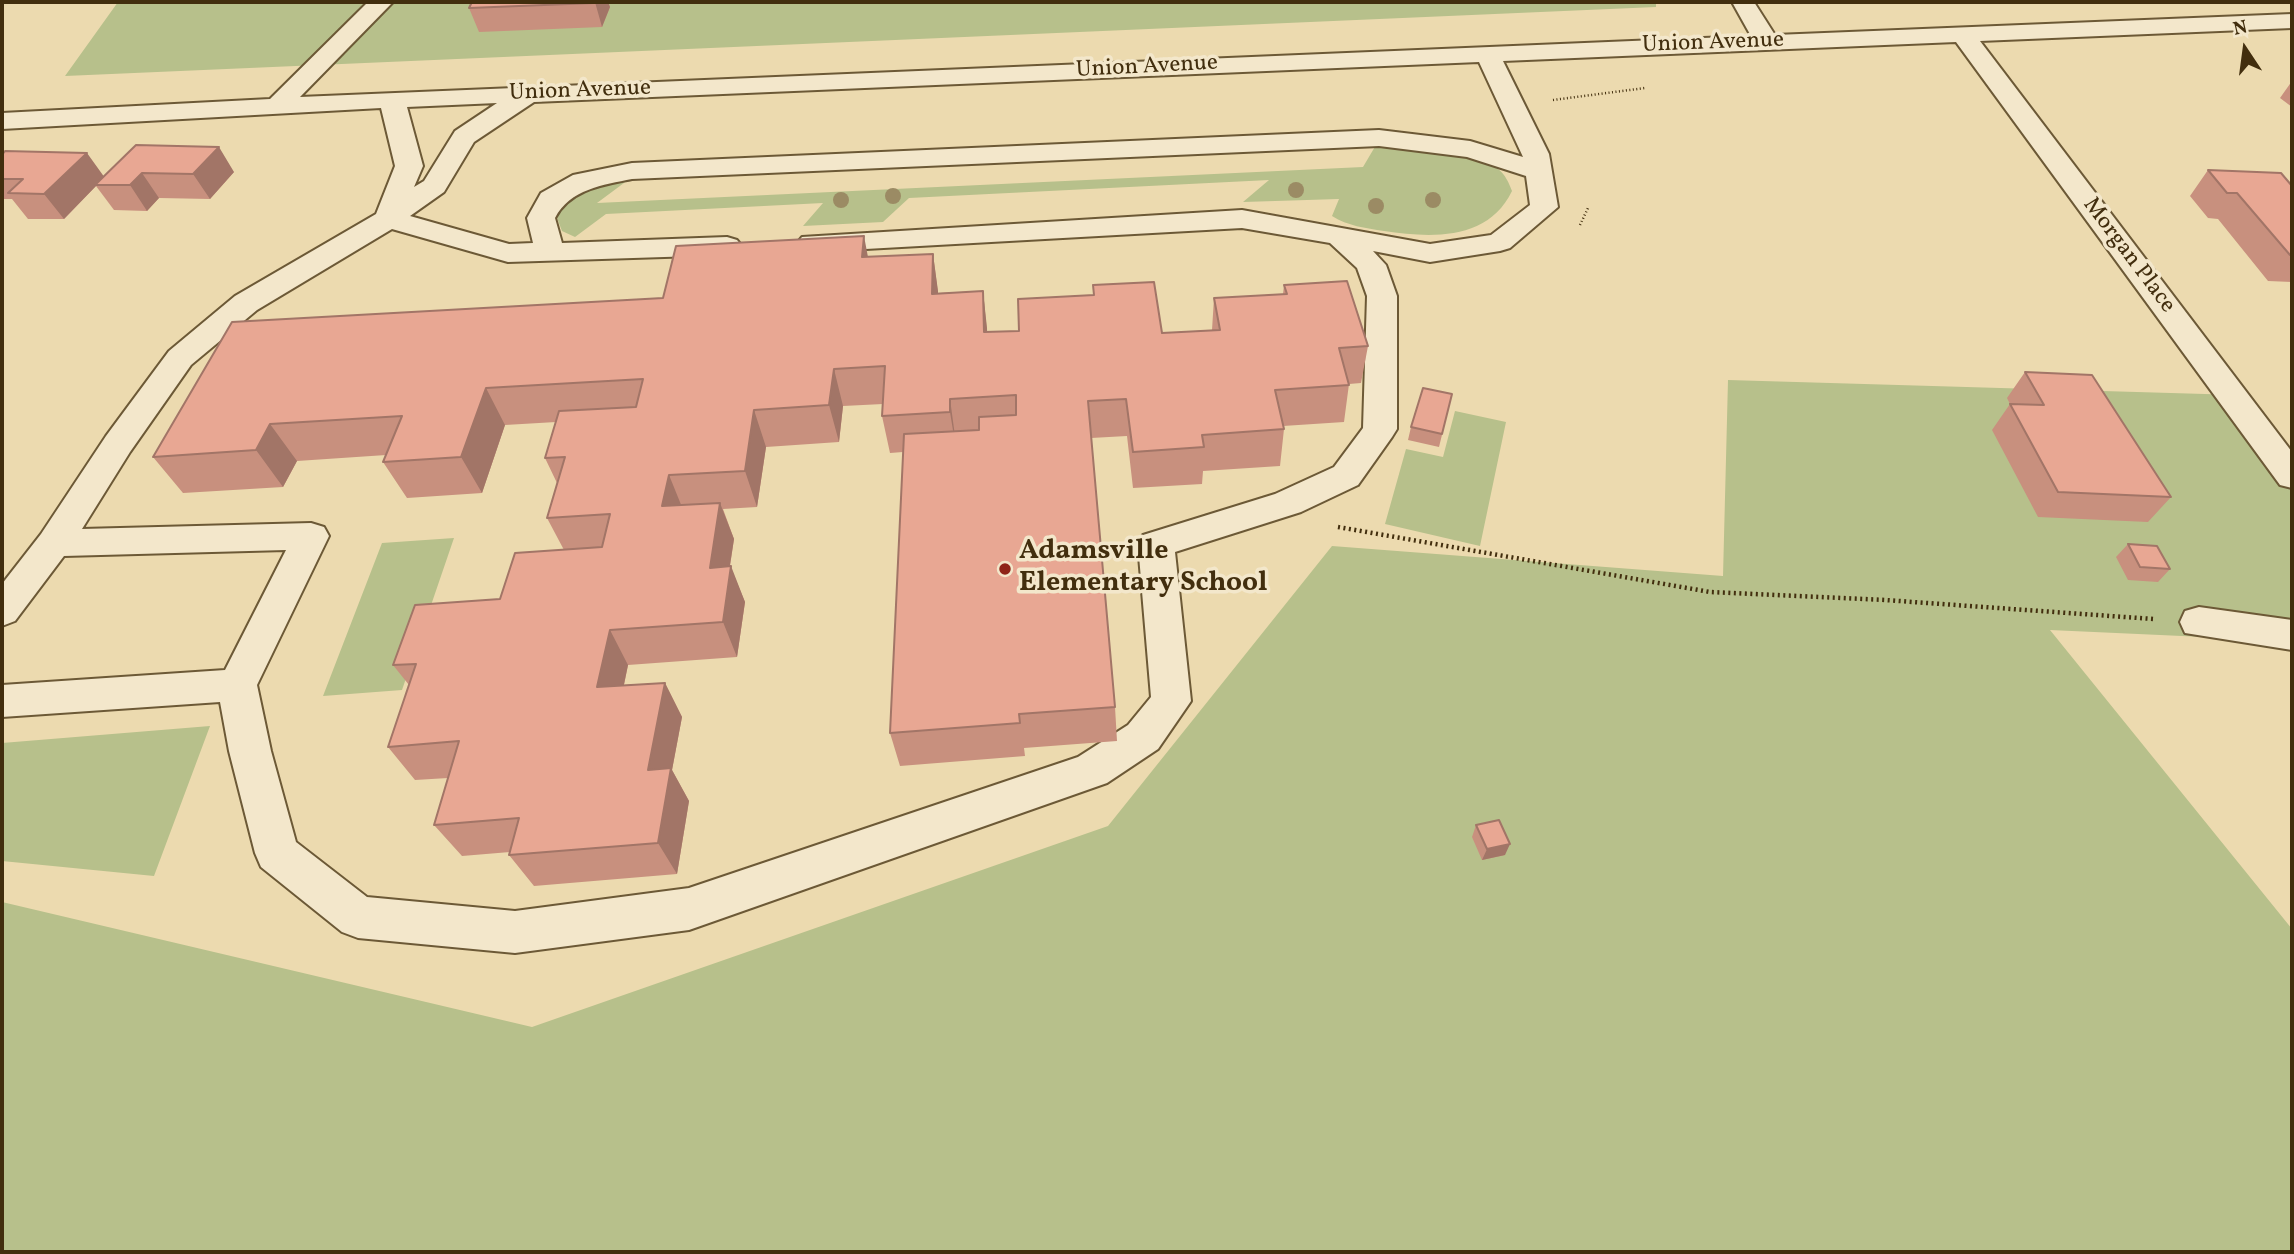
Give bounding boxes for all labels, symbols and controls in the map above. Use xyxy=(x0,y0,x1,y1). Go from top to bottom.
north arrow xyxy=(2210,14,2280,84)
text: N xyxy=(2231,14,2250,43)
street label: Union Avenue xyxy=(1642,28,1784,60)
street label: Union Avenue xyxy=(1075,51,1219,85)
street label: Union Avenue xyxy=(509,76,651,108)
street label: Morgan Place xyxy=(2076,193,2180,319)
place label: Adamsville Elementary School xyxy=(1019,536,1268,602)
marker: Adamsville Elementary School xyxy=(997,561,1013,577)

